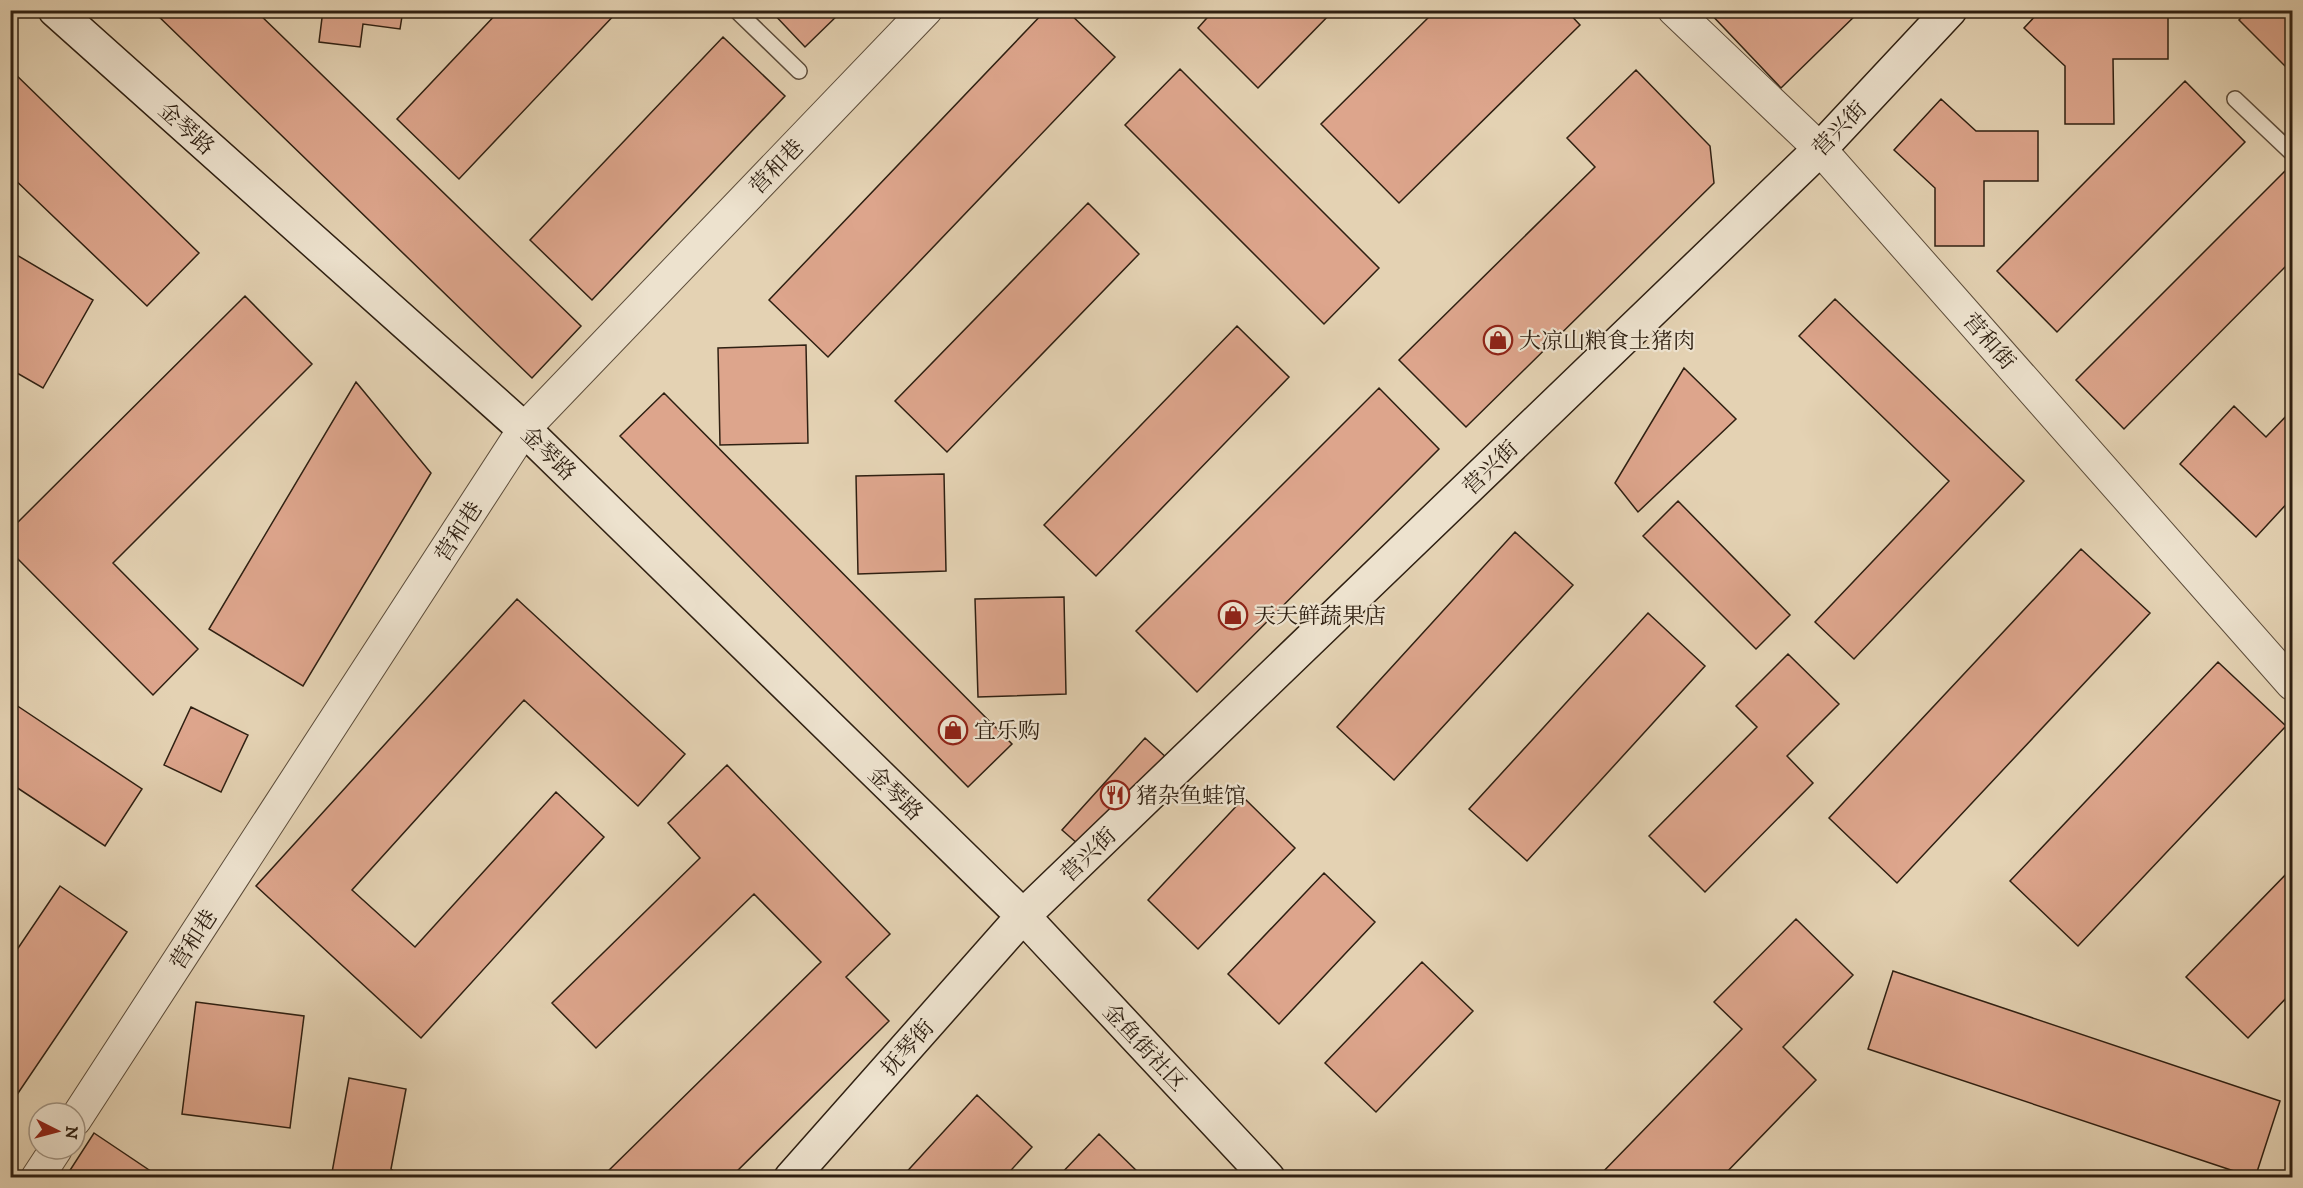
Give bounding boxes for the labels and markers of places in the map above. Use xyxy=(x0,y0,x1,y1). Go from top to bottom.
shop icon: 大凉山粮食土猪肉 xyxy=(1482,324,1514,356)
place label: 大凉山粮食土猪肉 xyxy=(1519,328,1695,355)
shop icon: 天天鲜蔬果店 xyxy=(1217,599,1249,631)
place label: 天天鲜蔬果店 xyxy=(1254,603,1386,630)
shop icon: 宜乐购 xyxy=(937,714,969,746)
place label: 宜乐购 xyxy=(974,718,1040,745)
restaurant icon: 猪杂鱼蛙馆 xyxy=(1099,779,1131,811)
place label: 猪杂鱼蛙馆 xyxy=(1136,783,1246,810)

